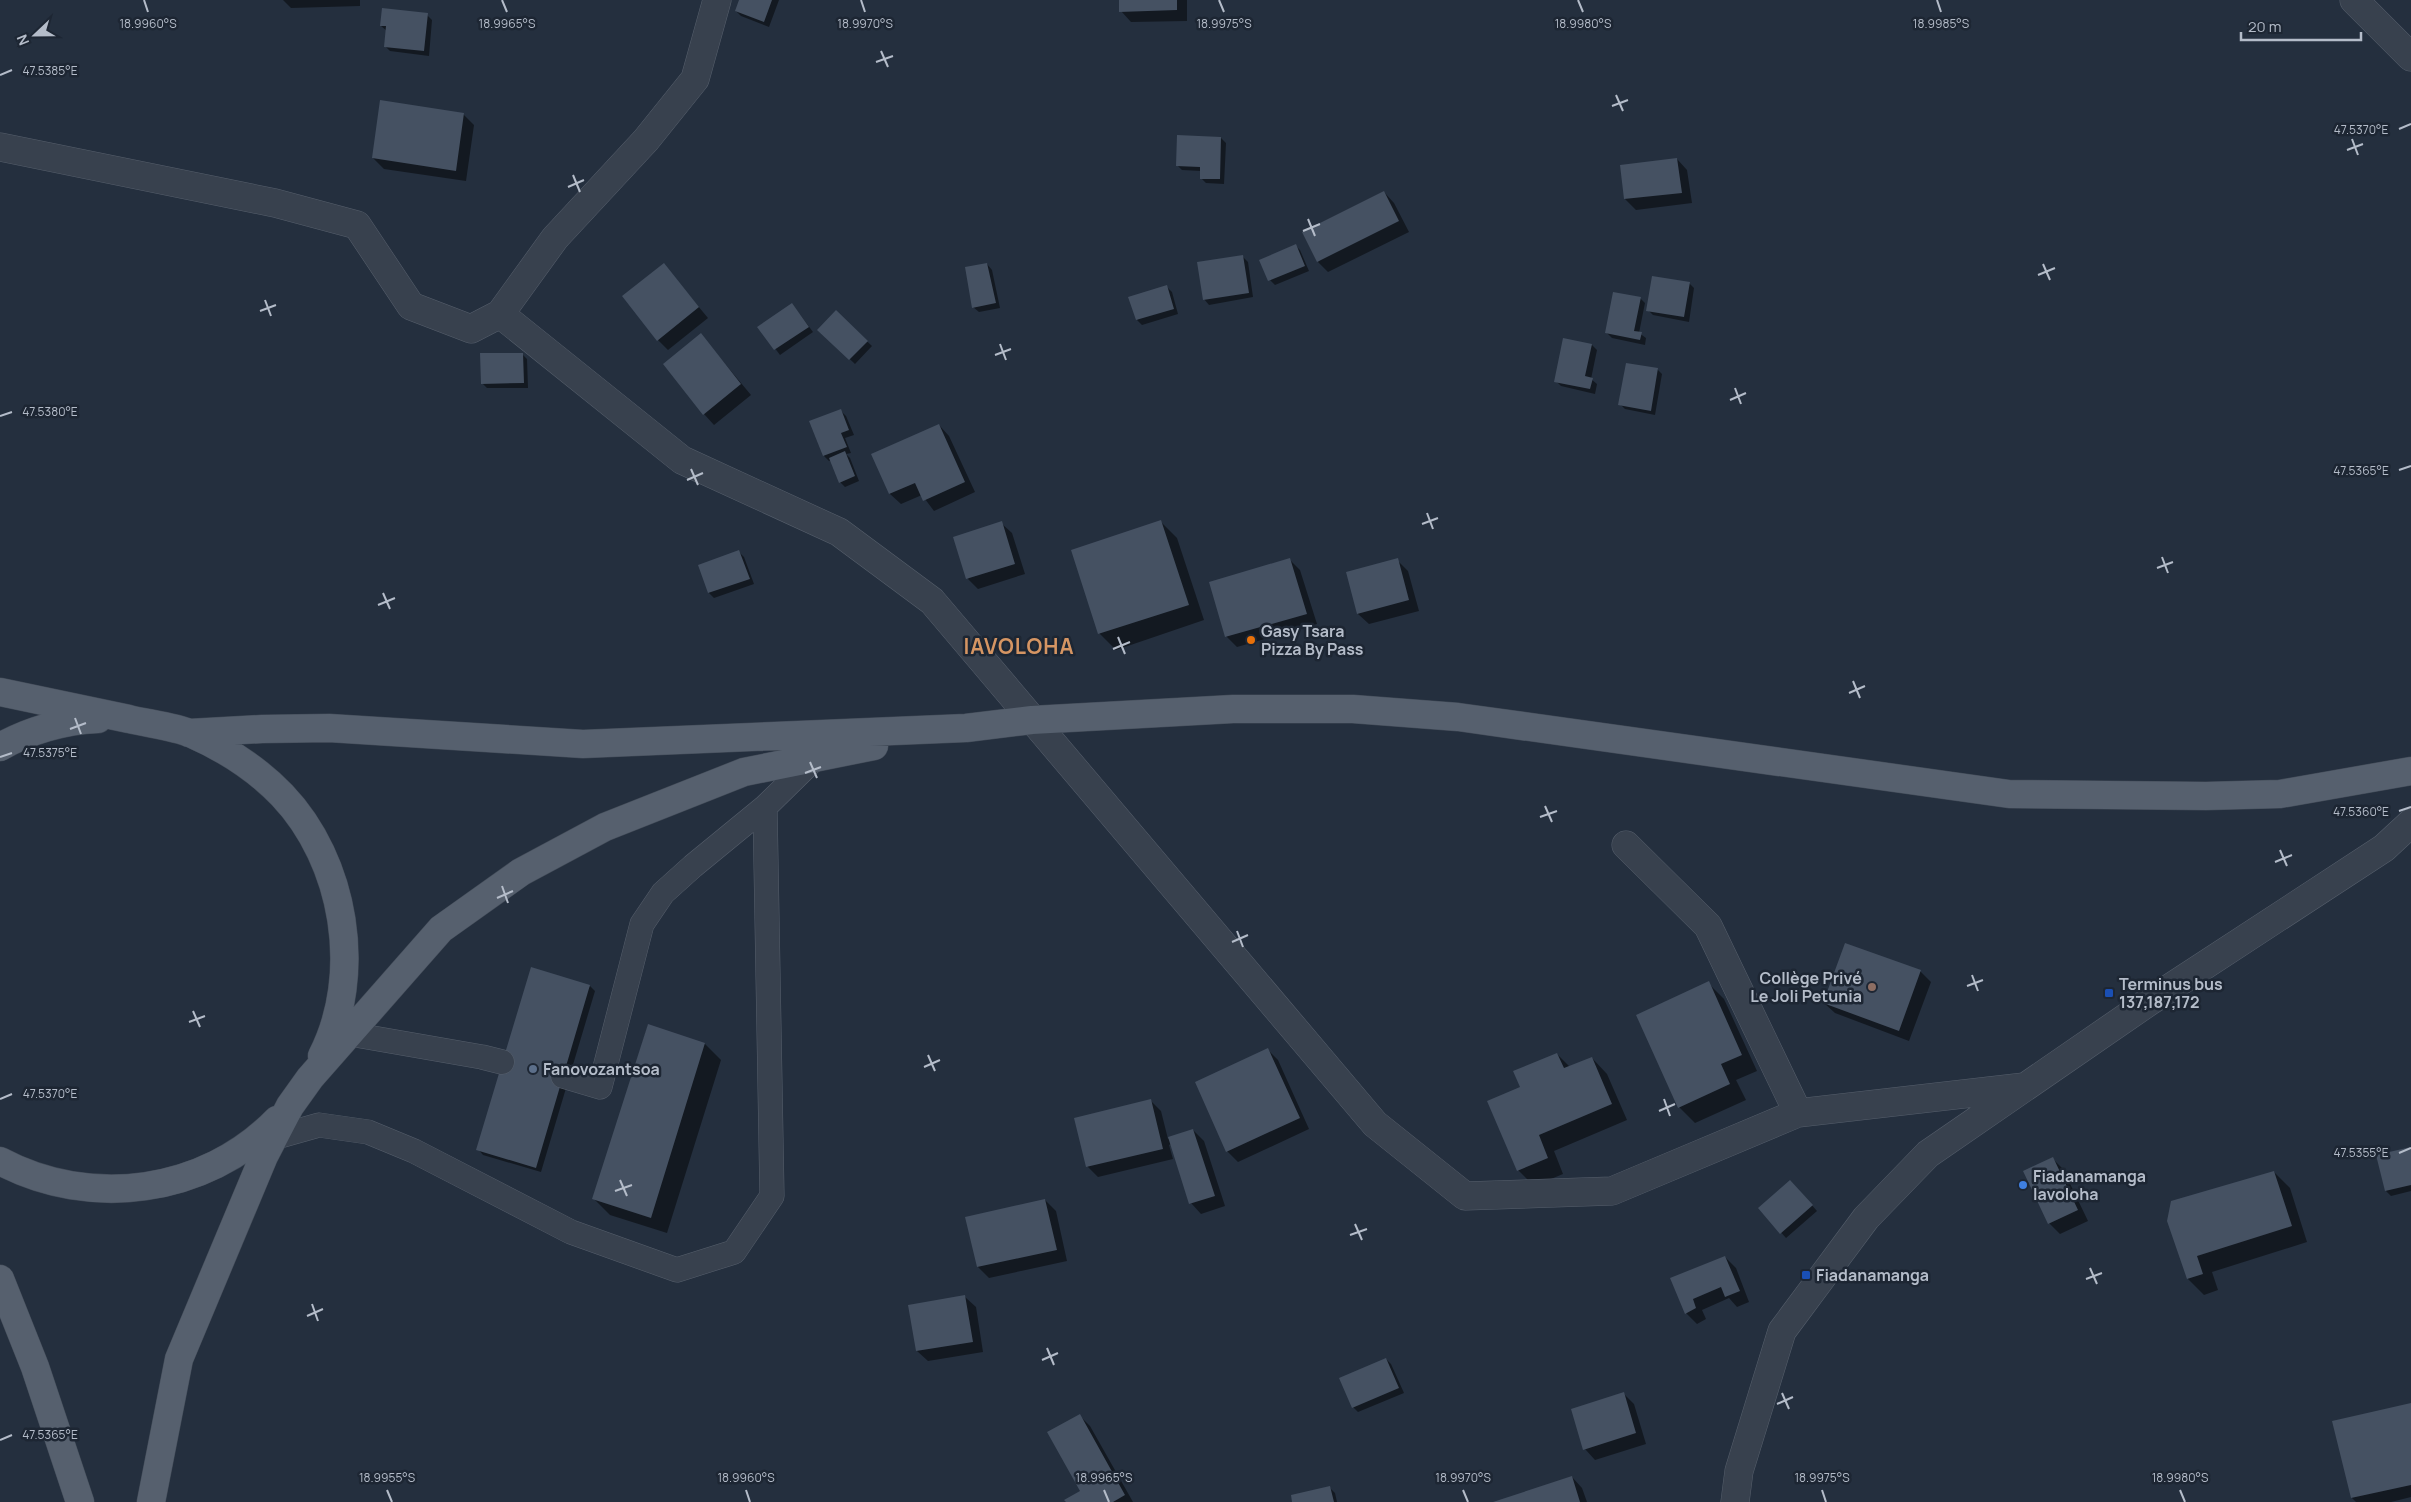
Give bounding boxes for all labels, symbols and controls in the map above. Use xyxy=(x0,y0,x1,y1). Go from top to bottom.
north arrow xyxy=(10,10,60,60)
scale bar xyxy=(2241,10,2361,42)
text: 18.9960°S xyxy=(119,15,177,32)
text: 18.9965°S xyxy=(479,15,535,32)
text: 18.9970°S xyxy=(837,15,893,32)
text: 18.9975°S xyxy=(1196,15,1252,32)
text: 18.9980°S xyxy=(1555,15,1611,32)
text: 18.9985°S xyxy=(1913,15,1969,32)
text: 20 m xyxy=(2248,16,2281,37)
text: N xyxy=(12,32,33,48)
text: 47.5385°E xyxy=(22,62,78,79)
text: 47.5370°E xyxy=(2334,121,2388,138)
text: 47.5380°E xyxy=(22,403,78,420)
text: 47.5365°E xyxy=(2333,462,2389,479)
place label: Gasy Tsara Pizza By Pass xyxy=(1261,620,1364,660)
district label: IAVOLOHA xyxy=(963,632,1075,660)
marker: Gasy Tsara Pizza By Pass xyxy=(1245,634,1257,646)
text: 47.5375°E xyxy=(23,744,77,761)
text: 47.5360°E xyxy=(2333,803,2389,820)
place label: Collège Privé Le Joli Petunia xyxy=(1750,967,1862,1007)
place label: Terminus bus 137,187,172 xyxy=(2119,973,2223,1013)
marker: Collège Privé Le Joli Petunia xyxy=(1866,981,1878,993)
marker: Terminus bus 137,187,172 xyxy=(2103,987,2115,999)
place label: Fanovozantsoa xyxy=(543,1058,660,1080)
marker: Fanovozantsoa xyxy=(527,1063,539,1075)
text: 47.5370°E xyxy=(23,1085,77,1102)
text: 47.5355°E xyxy=(2333,1144,2389,1161)
place label: Fiadanamanga Iavoloha xyxy=(2033,1165,2146,1205)
marker: Fiadanamanga Iavoloha xyxy=(2017,1179,2029,1191)
place label: Fiadanamanga xyxy=(1816,1264,1929,1286)
marker: Fiadanamanga xyxy=(1800,1269,1812,1281)
text: 47.5365°E xyxy=(22,1426,78,1443)
text: 18.9955°S xyxy=(359,1469,415,1486)
text: 18.9960°S xyxy=(717,1469,775,1486)
text: 18.9965°S xyxy=(1076,1469,1132,1486)
text: 18.9970°S xyxy=(1435,1469,1491,1486)
text: 18.9975°S xyxy=(1794,1469,1850,1486)
text: 18.9980°S xyxy=(2152,1469,2208,1486)

